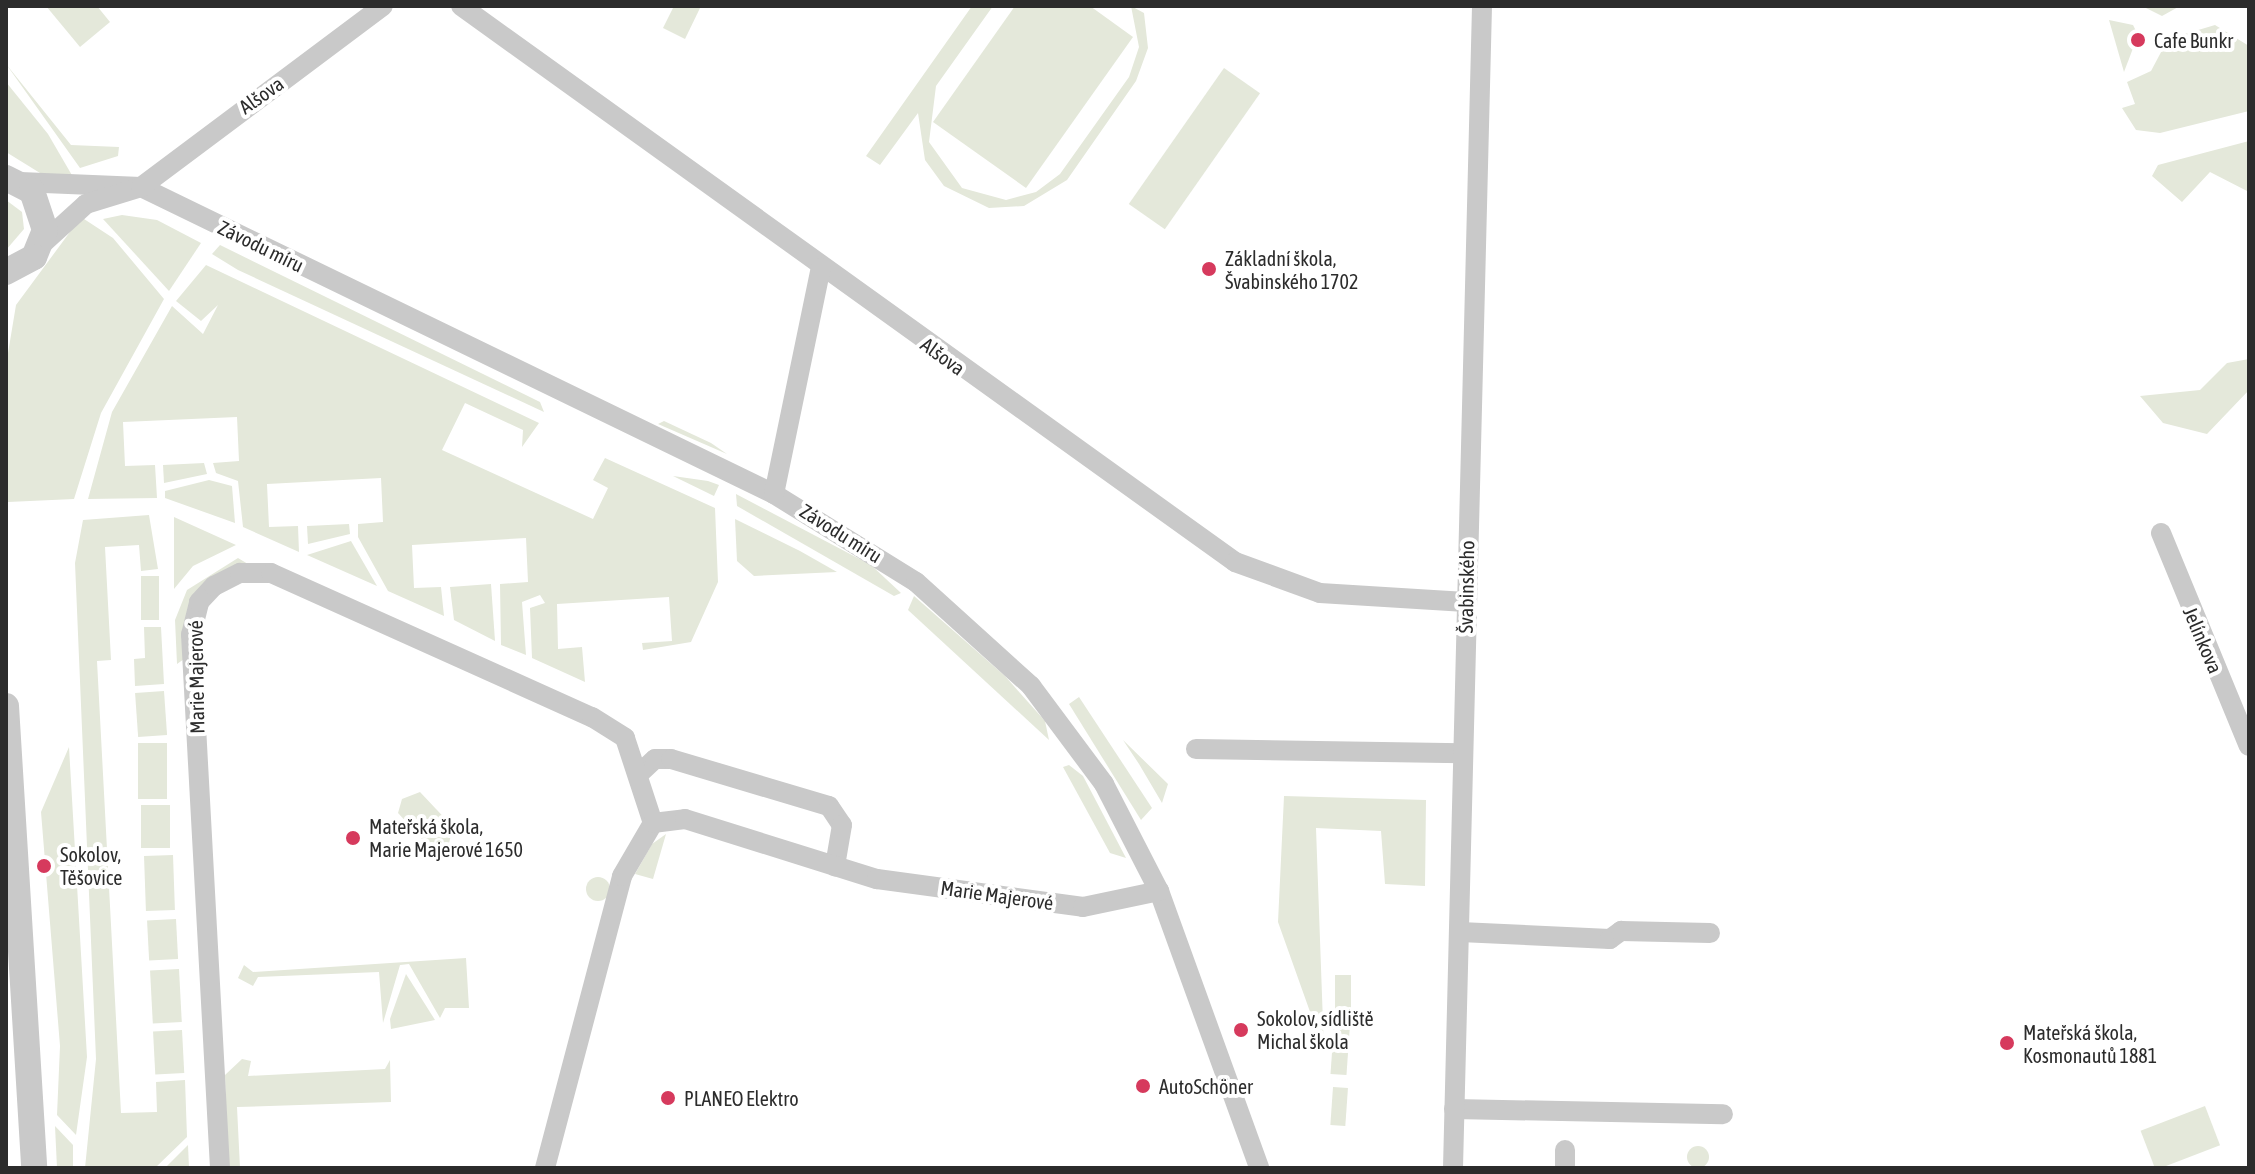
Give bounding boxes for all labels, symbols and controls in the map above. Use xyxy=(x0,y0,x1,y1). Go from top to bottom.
place label: Cafe Bunkr xyxy=(2154,28,2233,52)
marker: Cafe Bunkr xyxy=(2129,31,2147,49)
street label: Alšova xyxy=(234,71,288,119)
street label: Závodu míru xyxy=(214,215,308,277)
place label: Základní škola, Švabinského 1702 xyxy=(1225,246,1358,293)
marker: Základní škola, Švabinského 1702 xyxy=(1200,260,1218,278)
street label: Alšova xyxy=(916,332,970,380)
street label: Závodu míru xyxy=(796,498,886,568)
street label: Švabinského xyxy=(1453,540,1479,634)
street label: Jelínkova xyxy=(2178,603,2228,677)
street label: Marie Majerové xyxy=(183,620,209,734)
place label: Mateřská škola, Marie Majerové 1650 xyxy=(369,814,523,861)
marker: Mateřská škola, Marie Majerové 1650 xyxy=(344,829,362,847)
place label: Sokolov, Těšovice xyxy=(60,842,122,889)
marker: Sokolov, Těšovice xyxy=(35,857,53,875)
street label: Marie Majerové xyxy=(939,875,1055,915)
place label: Sokolov, sídliště Michal škola xyxy=(1257,1006,1374,1053)
place label: Mateřská škola, Kosmonautů 1881 xyxy=(2023,1020,2157,1067)
marker: Sokolov, sídliště Michal škola xyxy=(1232,1021,1250,1039)
marker: Mateřská škola, Kosmonautů 1881 xyxy=(1998,1034,2016,1052)
place label: AutoSchöner xyxy=(1159,1074,1253,1098)
marker: AutoSchöner xyxy=(1134,1077,1152,1095)
place label: PLANEO Elektro xyxy=(684,1086,799,1110)
marker: PLANEO Elektro xyxy=(659,1089,677,1107)

